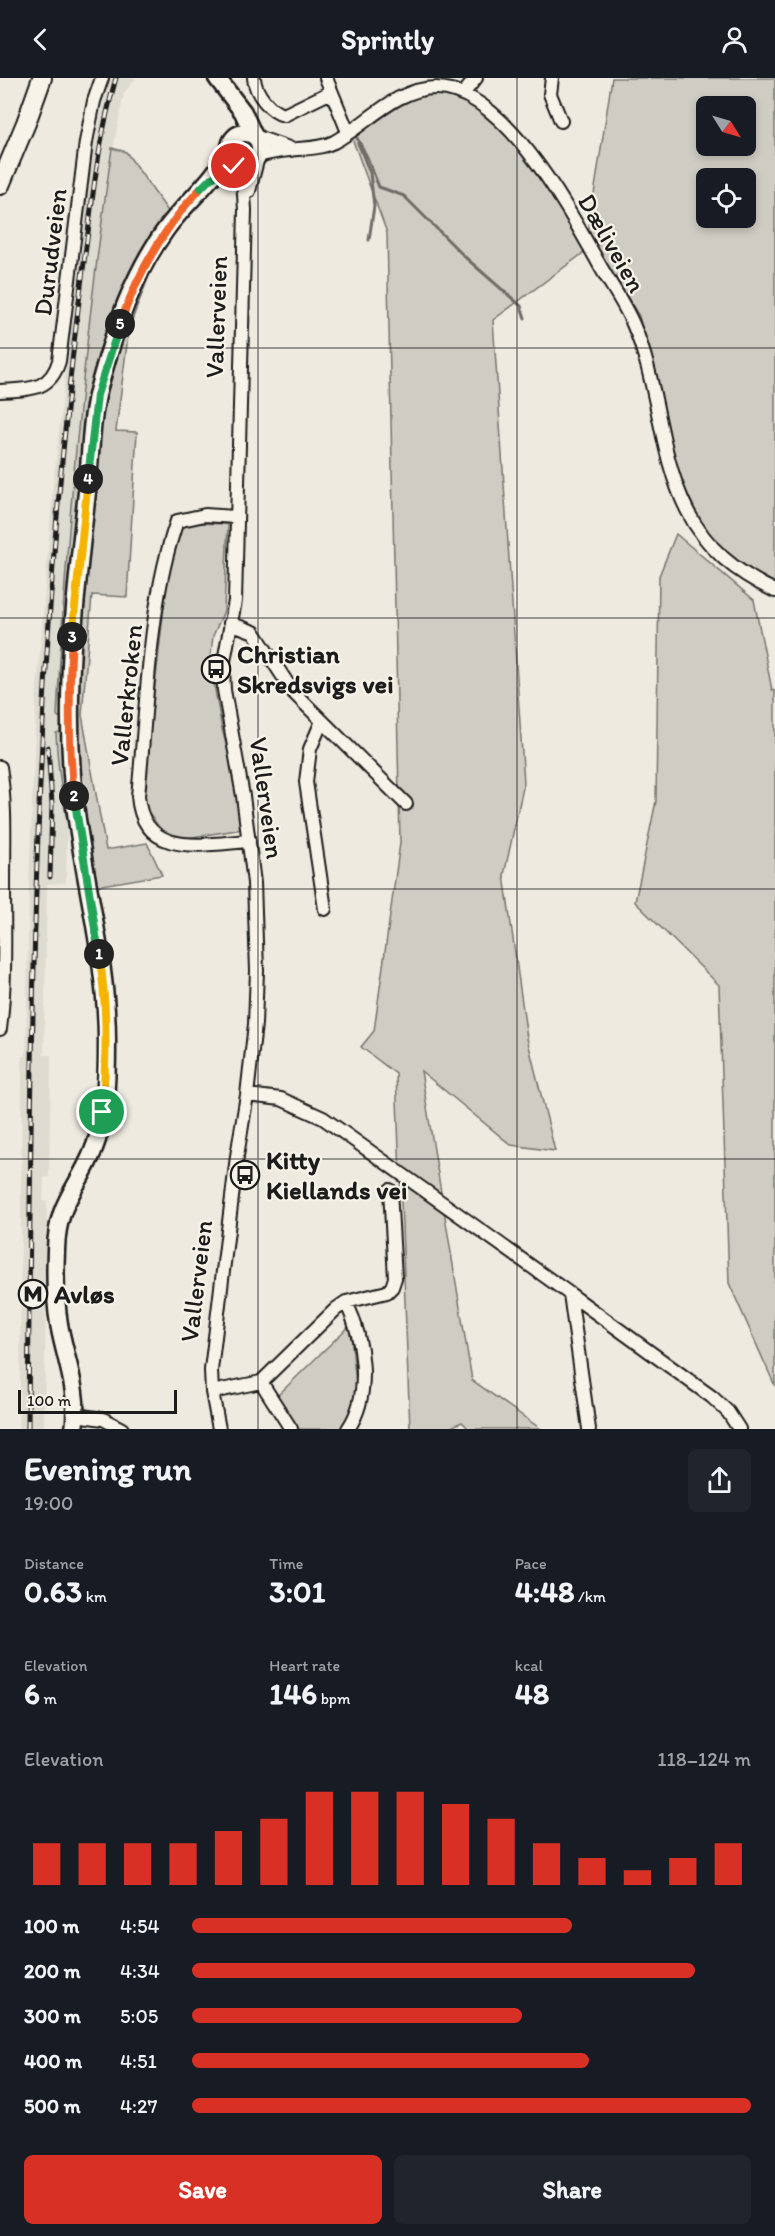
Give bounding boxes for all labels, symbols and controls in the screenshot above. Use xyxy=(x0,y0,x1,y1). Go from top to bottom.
icon: back xyxy=(24,23,57,56)
text: Sprintly xyxy=(341,23,434,56)
icon: person xyxy=(718,23,751,56)
north arrow xyxy=(696,96,756,156)
map controls xyxy=(696,96,756,228)
pin xyxy=(208,140,259,191)
icon: check xyxy=(217,149,250,182)
button: locate xyxy=(696,168,756,228)
street label: Durudveien xyxy=(26,186,74,318)
street label: Dæliveien xyxy=(571,188,653,298)
street label: Vallerveien xyxy=(198,255,234,379)
pin: 5 xyxy=(105,309,135,339)
text: 5 xyxy=(116,314,124,333)
pin: 4 xyxy=(73,464,103,494)
text: 4 xyxy=(83,469,93,488)
pin: 3 xyxy=(57,622,87,652)
street label: Vallerkroken xyxy=(103,622,149,767)
text: 3 xyxy=(68,627,76,646)
place label: Christian Skredsvigs vei xyxy=(237,638,394,700)
bus stop icon: Christian Skredsvigs vei xyxy=(200,653,232,685)
street label: Vallerveien xyxy=(243,735,291,861)
pin: 2 xyxy=(59,781,89,811)
text: 2 xyxy=(70,786,78,805)
pin: 1 xyxy=(84,939,114,969)
text: 1 xyxy=(95,944,103,963)
pin xyxy=(76,1086,127,1137)
icon: arrive xyxy=(85,1095,118,1128)
place label: Kitty Kiellands vei xyxy=(266,1144,407,1206)
bus stop icon: Kitty Kiellands vei xyxy=(229,1159,261,1191)
street label: Vallerveien xyxy=(173,1218,219,1344)
metro station icon: Avløs xyxy=(17,1278,49,1310)
place label: Avløs xyxy=(53,1278,115,1310)
scale bar xyxy=(18,1387,177,1414)
text: 100 m xyxy=(27,1391,71,1410)
text: Evening run xyxy=(24,1449,191,1488)
button: share xyxy=(688,1449,751,1512)
text: 19:00 xyxy=(24,1491,73,1515)
text: Distance xyxy=(24,1554,84,1573)
text: Time xyxy=(269,1554,303,1573)
text: Pace xyxy=(515,1554,547,1573)
text: 0.63 xyxy=(24,1573,82,1610)
text: 3:01 xyxy=(269,1573,325,1610)
text: 4:48 xyxy=(515,1573,575,1610)
text: km xyxy=(82,1587,107,1606)
text: /km xyxy=(575,1587,606,1606)
text: Elevation xyxy=(24,1656,88,1675)
text: Heart rate xyxy=(269,1656,340,1675)
text: kcal xyxy=(515,1656,543,1675)
text: 6 xyxy=(24,1675,40,1712)
text: 146 xyxy=(269,1675,317,1712)
text: 48 xyxy=(515,1675,549,1712)
text: m xyxy=(40,1689,57,1708)
text: bpm xyxy=(317,1689,350,1708)
text: Elevation xyxy=(24,1747,103,1771)
text: 118–124 m xyxy=(657,1747,751,1771)
text: 100 m xyxy=(24,1914,79,1938)
text: 4:54 xyxy=(120,1914,159,1938)
text: 200 m xyxy=(24,1959,80,1983)
text: 4:34 xyxy=(120,1959,160,1983)
text: 300 m xyxy=(24,2004,81,2028)
text: 5:05 xyxy=(120,2004,158,2028)
text: 400 m xyxy=(24,2049,82,2073)
text: 4:51 xyxy=(120,2049,157,2073)
text: 500 m xyxy=(24,2094,80,2118)
text: 4:27 xyxy=(120,2094,157,2118)
button: Save xyxy=(24,2155,382,2224)
button: Share xyxy=(394,2155,751,2224)

